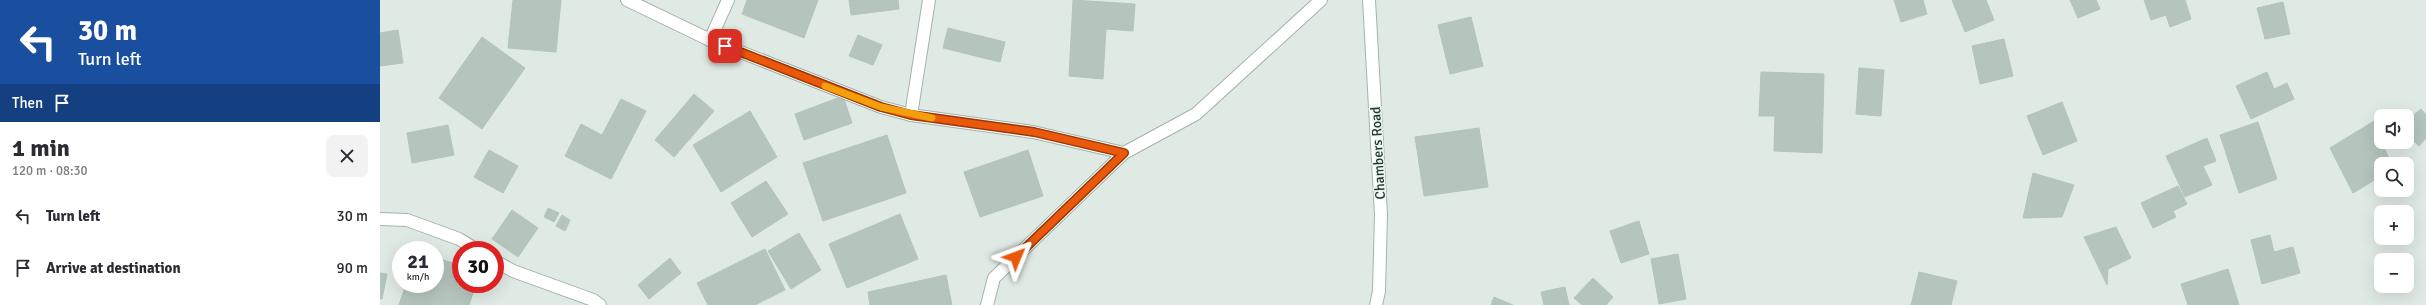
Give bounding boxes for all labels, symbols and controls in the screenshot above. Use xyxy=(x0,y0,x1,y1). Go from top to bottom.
text: 30 m xyxy=(78,14,137,48)
icon: left xyxy=(12,16,64,68)
pin xyxy=(708,29,742,63)
icon: arrive xyxy=(714,35,736,57)
text: Turn left xyxy=(78,48,141,70)
icon: arrive xyxy=(51,92,73,114)
text: Then xyxy=(12,94,43,112)
street label: Chambers Road xyxy=(1367,106,1389,200)
map controls xyxy=(2374,109,2414,293)
button: sound xyxy=(2374,109,2414,149)
text: 1 min xyxy=(12,133,70,163)
button: close xyxy=(326,135,368,177)
button: search xyxy=(2374,157,2414,197)
text: 120 m · 08:30 xyxy=(12,163,88,179)
icon: left xyxy=(12,205,34,227)
button: + xyxy=(2374,205,2414,245)
text: Turn left xyxy=(46,207,100,225)
text: 30 m xyxy=(337,207,368,225)
position arrow xyxy=(995,236,1037,278)
speed limit sign: 30 xyxy=(452,241,504,293)
text: 21 xyxy=(407,249,429,274)
button: − xyxy=(2374,253,2414,293)
icon: arrive xyxy=(12,257,34,279)
text: Arrive at destination xyxy=(46,259,181,277)
text: 90 m xyxy=(337,259,368,277)
text: km/h xyxy=(407,271,429,283)

